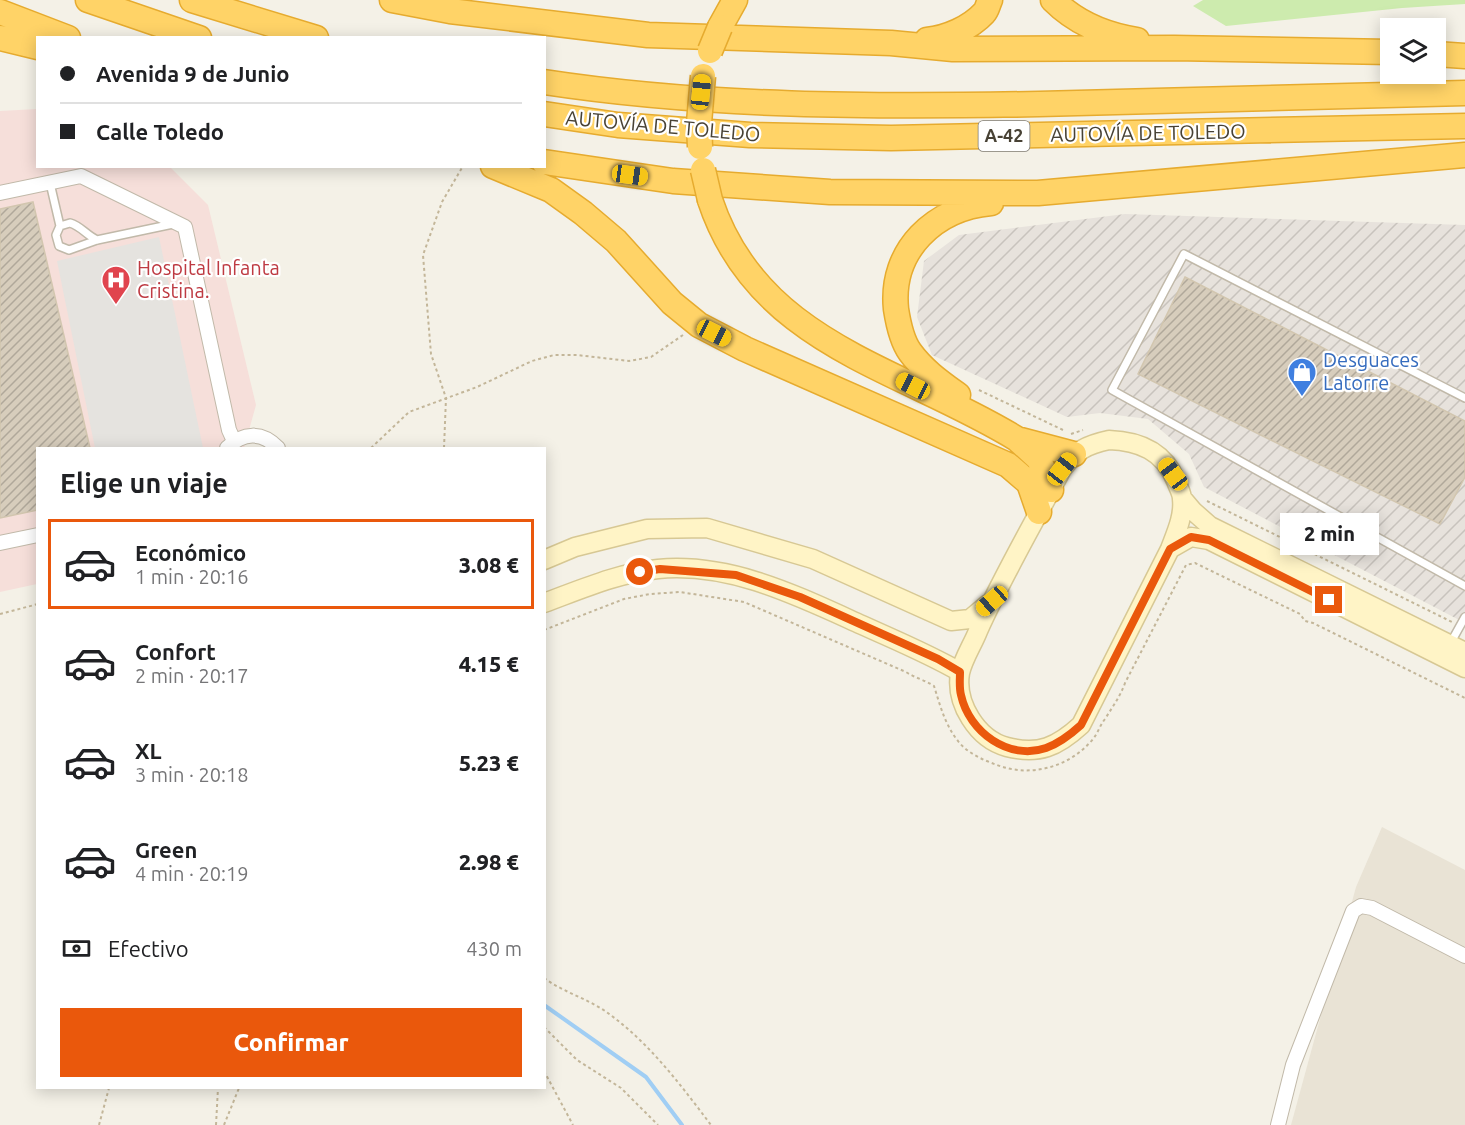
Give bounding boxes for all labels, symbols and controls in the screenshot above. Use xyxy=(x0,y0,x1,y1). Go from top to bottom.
map controls xyxy=(1380,18,1446,84)
button: layers xyxy=(1380,18,1446,84)
text: Avenida 9 de Junio xyxy=(96,61,290,86)
car xyxy=(690,73,712,111)
street label: AUTOVÍA DE TOLEDO xyxy=(565,106,761,145)
text: Calle Toledo xyxy=(96,119,224,144)
street label: AUTOVÍA DE TOLEDO xyxy=(1050,119,1246,146)
road number: A-42 xyxy=(978,121,1030,151)
car xyxy=(611,164,649,186)
place label: Hospital Infanta Cristina. xyxy=(137,256,280,302)
hospital icon: Hospital Infanta Cristina. xyxy=(100,264,132,306)
car xyxy=(694,317,734,349)
place label: Desguaces Latorre xyxy=(1323,348,1419,394)
shop icon: Desguaces Latorre xyxy=(1286,356,1318,398)
car xyxy=(893,370,933,402)
car xyxy=(1044,449,1080,489)
car xyxy=(1155,454,1191,494)
text: Elige un viaje xyxy=(60,468,228,498)
callout: 2 min xyxy=(1280,513,1378,555)
text: 2 min xyxy=(1304,522,1355,545)
icon: car xyxy=(63,537,117,591)
text: Económico xyxy=(135,540,246,565)
text: 3.08 € xyxy=(459,552,519,577)
route start xyxy=(626,558,653,585)
text: 1 min · 20:16 xyxy=(135,565,249,588)
car xyxy=(973,582,1011,620)
route end xyxy=(1315,586,1342,613)
icon: car xyxy=(63,636,117,690)
text: Confort xyxy=(135,639,216,664)
text: 4.15 € xyxy=(459,651,519,676)
text: 2 min · 20:17 xyxy=(135,664,249,687)
icon: car xyxy=(63,735,117,789)
text: XL xyxy=(135,738,162,763)
text: 5.23 € xyxy=(459,750,519,775)
text: 3 min · 20:18 xyxy=(135,763,249,786)
icon: car xyxy=(63,834,117,888)
text: Green xyxy=(135,837,197,862)
text: 2.98 € xyxy=(459,849,519,874)
text: 4 min · 20:19 xyxy=(135,862,249,885)
icon: cash xyxy=(60,932,93,965)
text: Efectivo xyxy=(108,936,189,961)
text: 430 m xyxy=(466,937,522,960)
button: Confirmar xyxy=(60,1008,522,1077)

